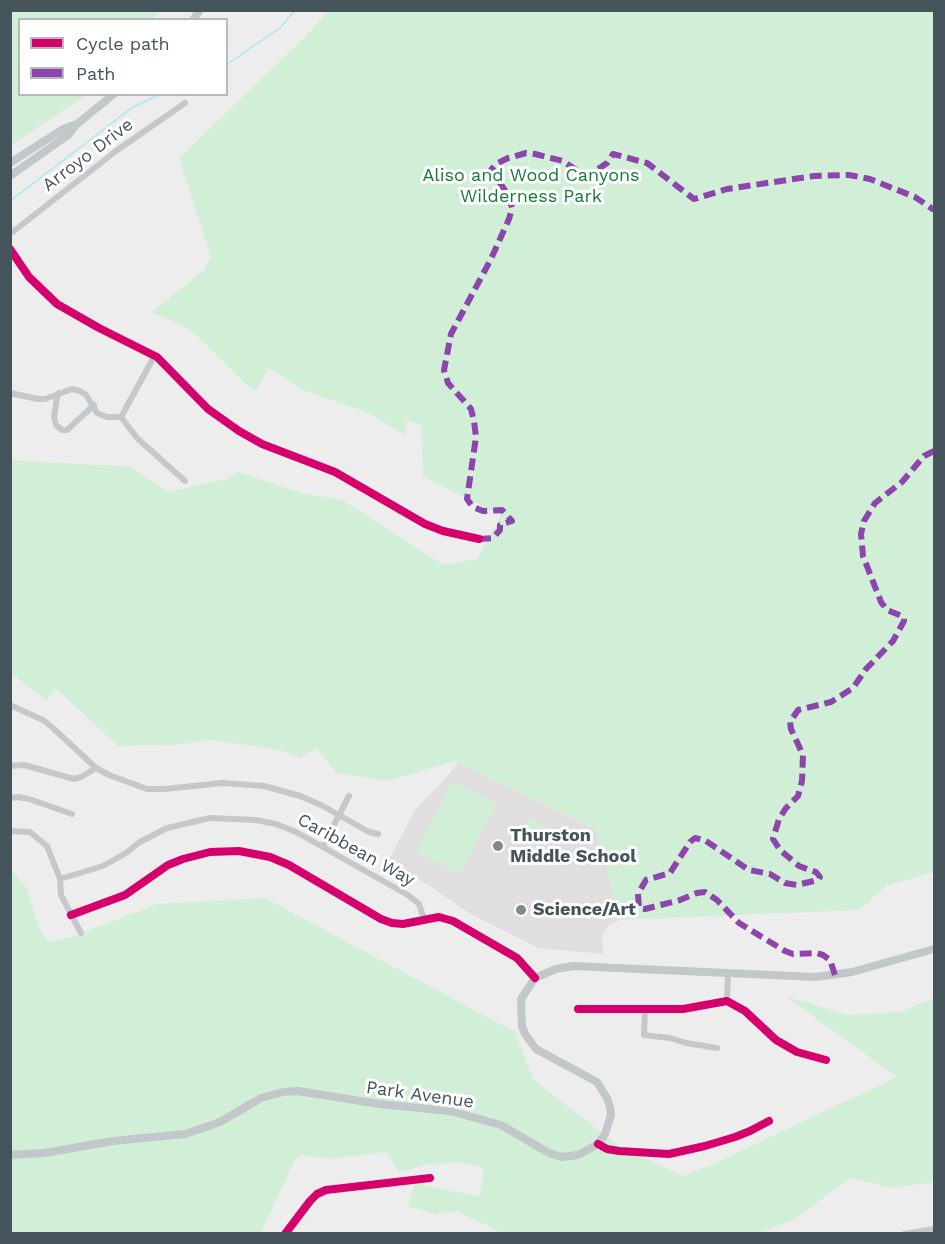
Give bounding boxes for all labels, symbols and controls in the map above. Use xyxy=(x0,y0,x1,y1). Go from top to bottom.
legend xyxy=(18,18,228,96)
text: Cycle path xyxy=(76,33,170,54)
text: Path xyxy=(76,63,116,84)
street label: Arroyo Drive xyxy=(38,114,138,196)
park label: Aliso and Wood Canyons Wilderness Park xyxy=(422,165,640,207)
street label: Caribbean Way xyxy=(294,809,418,891)
place label: Thurston Middle School xyxy=(510,825,636,868)
marker: Thurston Middle School xyxy=(491,839,505,853)
place label: Science/Art xyxy=(533,899,636,921)
marker: Science/Art xyxy=(514,903,528,917)
street label: Park Avenue xyxy=(365,1077,475,1113)

